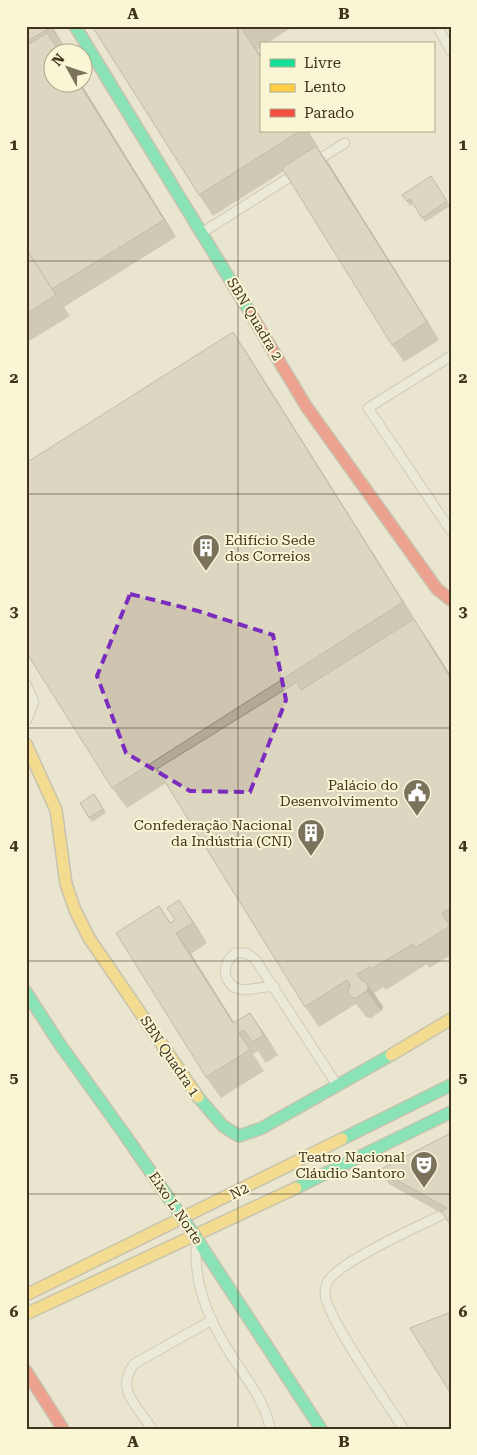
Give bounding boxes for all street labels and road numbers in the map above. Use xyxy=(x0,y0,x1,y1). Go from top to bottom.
street label: SBN Quadra 2 xyxy=(224,275,286,363)
street label: SBN Quadra 1 xyxy=(137,1013,203,1099)
street label: Eixo L Norte xyxy=(146,1169,206,1248)
street label: N2 xyxy=(227,1180,251,1202)

